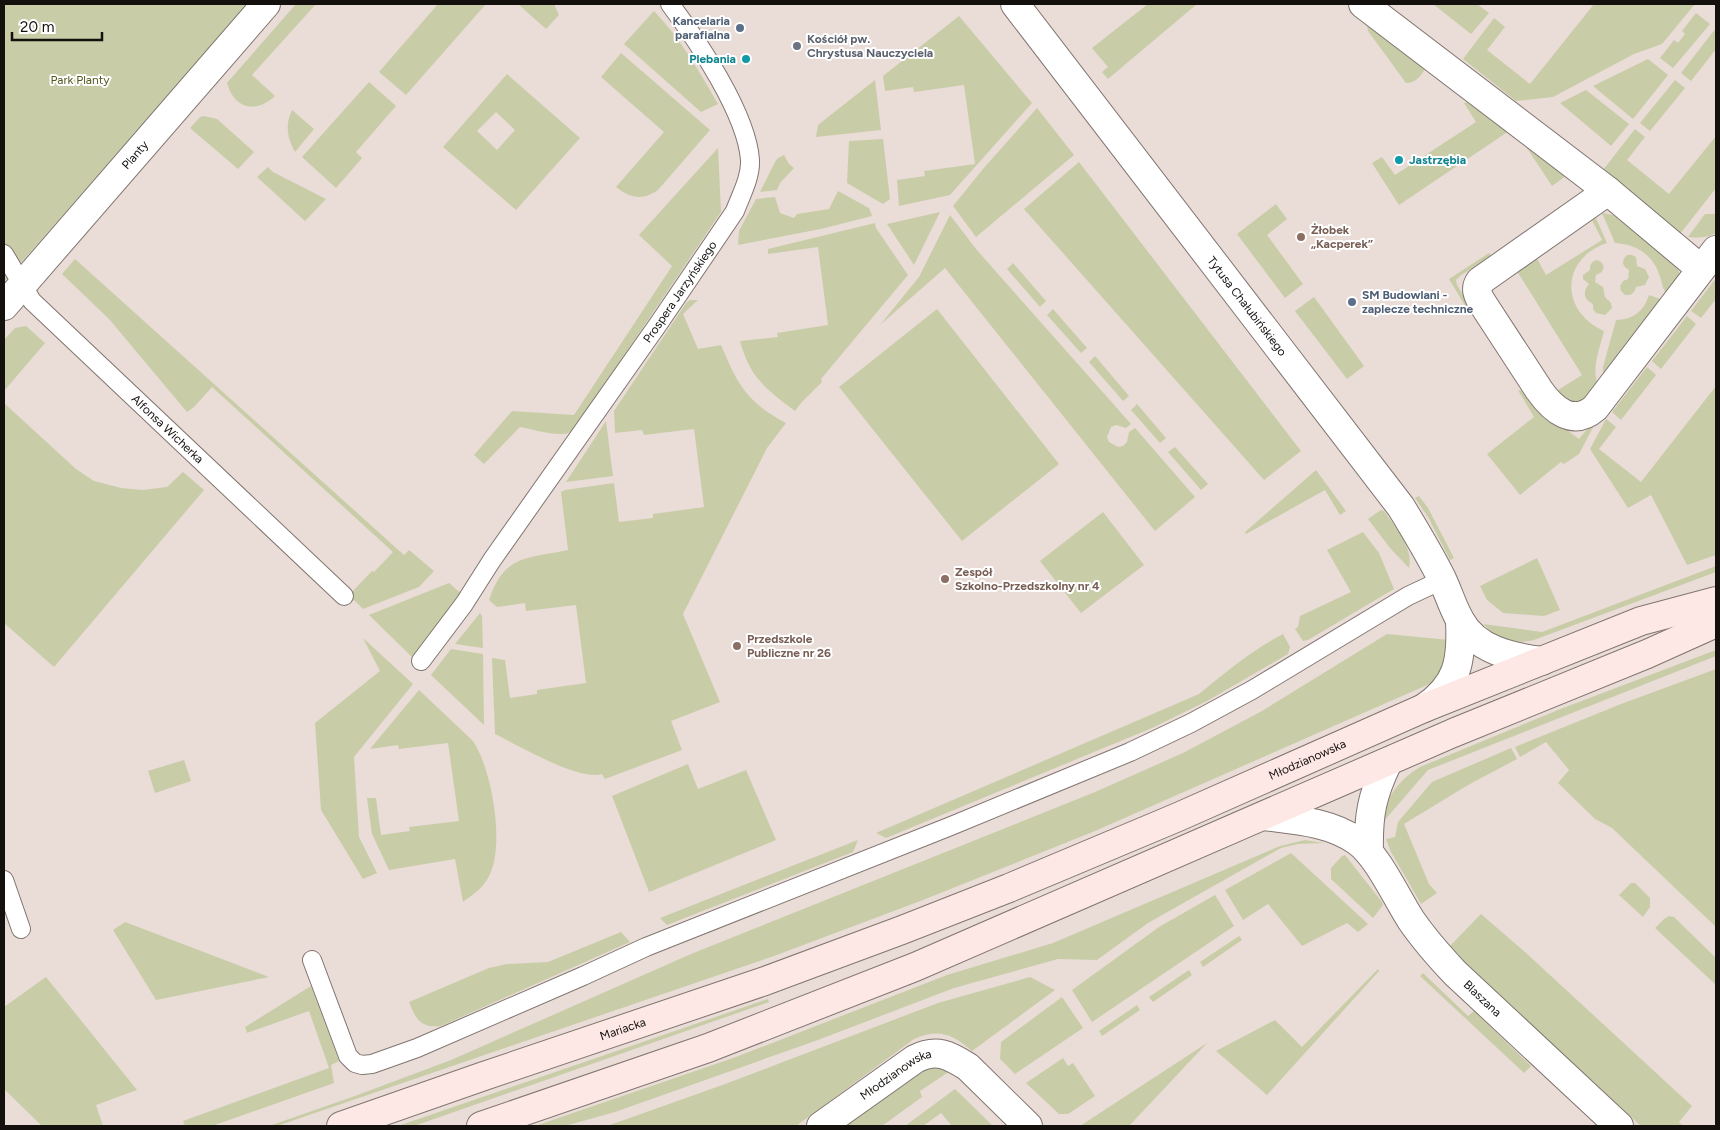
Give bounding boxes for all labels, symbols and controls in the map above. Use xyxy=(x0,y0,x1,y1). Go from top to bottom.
scale bar xyxy=(12,10,102,42)
place label: Kancelaria parafialna xyxy=(673,14,730,42)
text: 20 m xyxy=(20,18,54,36)
marker: Kancelaria parafialna xyxy=(734,22,746,34)
place label: Kościół pw. Chrystusa Nauczyciela xyxy=(807,32,933,60)
marker: Kościół pw. Chrystusa Nauczyciela xyxy=(791,40,803,52)
place label: Plebania xyxy=(689,52,736,66)
marker: Plebania xyxy=(740,53,752,65)
park label: Park Planty xyxy=(50,73,110,87)
street label: Planty xyxy=(119,137,152,172)
place label: Jastrzębia xyxy=(1409,153,1466,167)
marker: Jastrzębia xyxy=(1393,154,1405,166)
place label: Żłobek „Kacperek” xyxy=(1311,223,1373,251)
marker: Żłobek „Kacperek” xyxy=(1295,231,1307,243)
street label: Prospera Jarzyńskiego xyxy=(640,238,720,346)
street label: Tytusa Chałubińskiego xyxy=(1204,254,1290,359)
place label: SM Budowlani - zaplecze techniczne xyxy=(1362,288,1474,316)
marker: SM Budowlani - zaplecze techniczne xyxy=(1346,296,1358,308)
street label: Alfonsa Wicherka xyxy=(129,392,206,466)
place label: Zespół Szkolno-Przedszkolny nr 4 xyxy=(955,565,1100,593)
marker: Zespół Szkolno-Przedszkolny nr 4 xyxy=(939,573,951,585)
place label: Przedszkole Publiczne nr 26 xyxy=(747,632,831,660)
marker: Przedszkole Publiczne nr 26 xyxy=(731,640,743,652)
street label: Młodzianowska xyxy=(1267,737,1348,783)
street label: Blaszana xyxy=(1461,978,1504,1020)
street label: Mariacka xyxy=(598,1015,648,1043)
street label: Młodzianowska xyxy=(857,1047,933,1103)

